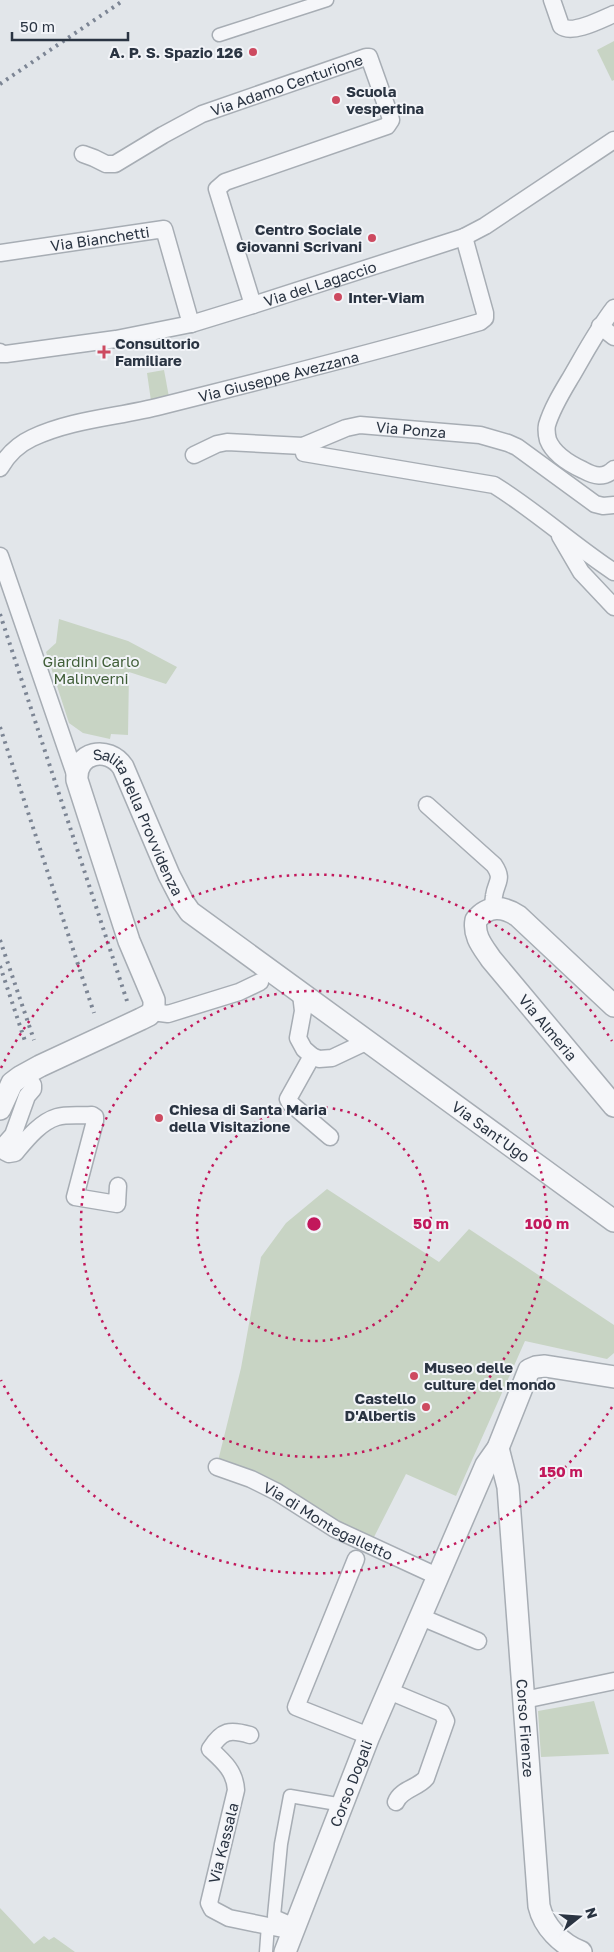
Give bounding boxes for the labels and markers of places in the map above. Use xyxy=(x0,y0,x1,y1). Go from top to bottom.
place label: A. P. S. Spazio 126 xyxy=(109,43,243,61)
marker: A. P. S. Spazio 126 xyxy=(247,46,259,58)
place label: Scuola vespertina xyxy=(346,82,424,117)
marker: Scuola vespertina xyxy=(330,94,342,106)
place label: Centro Sociale Giovanni Scrivani xyxy=(236,220,362,255)
marker: Centro Sociale Giovanni Scrivani xyxy=(366,232,378,244)
place label: Inter-Viam xyxy=(348,288,424,306)
marker: Inter-Viam xyxy=(332,291,344,303)
place label: Consultorio Familiare xyxy=(115,334,200,369)
marker: Consultorio Familiare xyxy=(97,345,111,359)
place label: Chiesa di Santa Maria della Visitazione xyxy=(169,1100,327,1135)
marker: Chiesa di Santa Maria della Visitazione xyxy=(153,1112,165,1124)
centre of rings xyxy=(305,1215,323,1233)
place label: Museo delle culture del mondo xyxy=(424,1358,556,1393)
marker: Museo delle culture del mondo xyxy=(408,1370,420,1382)
place label: Castello D'Albertis xyxy=(344,1389,416,1424)
marker: Castello D'Albertis xyxy=(420,1401,432,1413)

